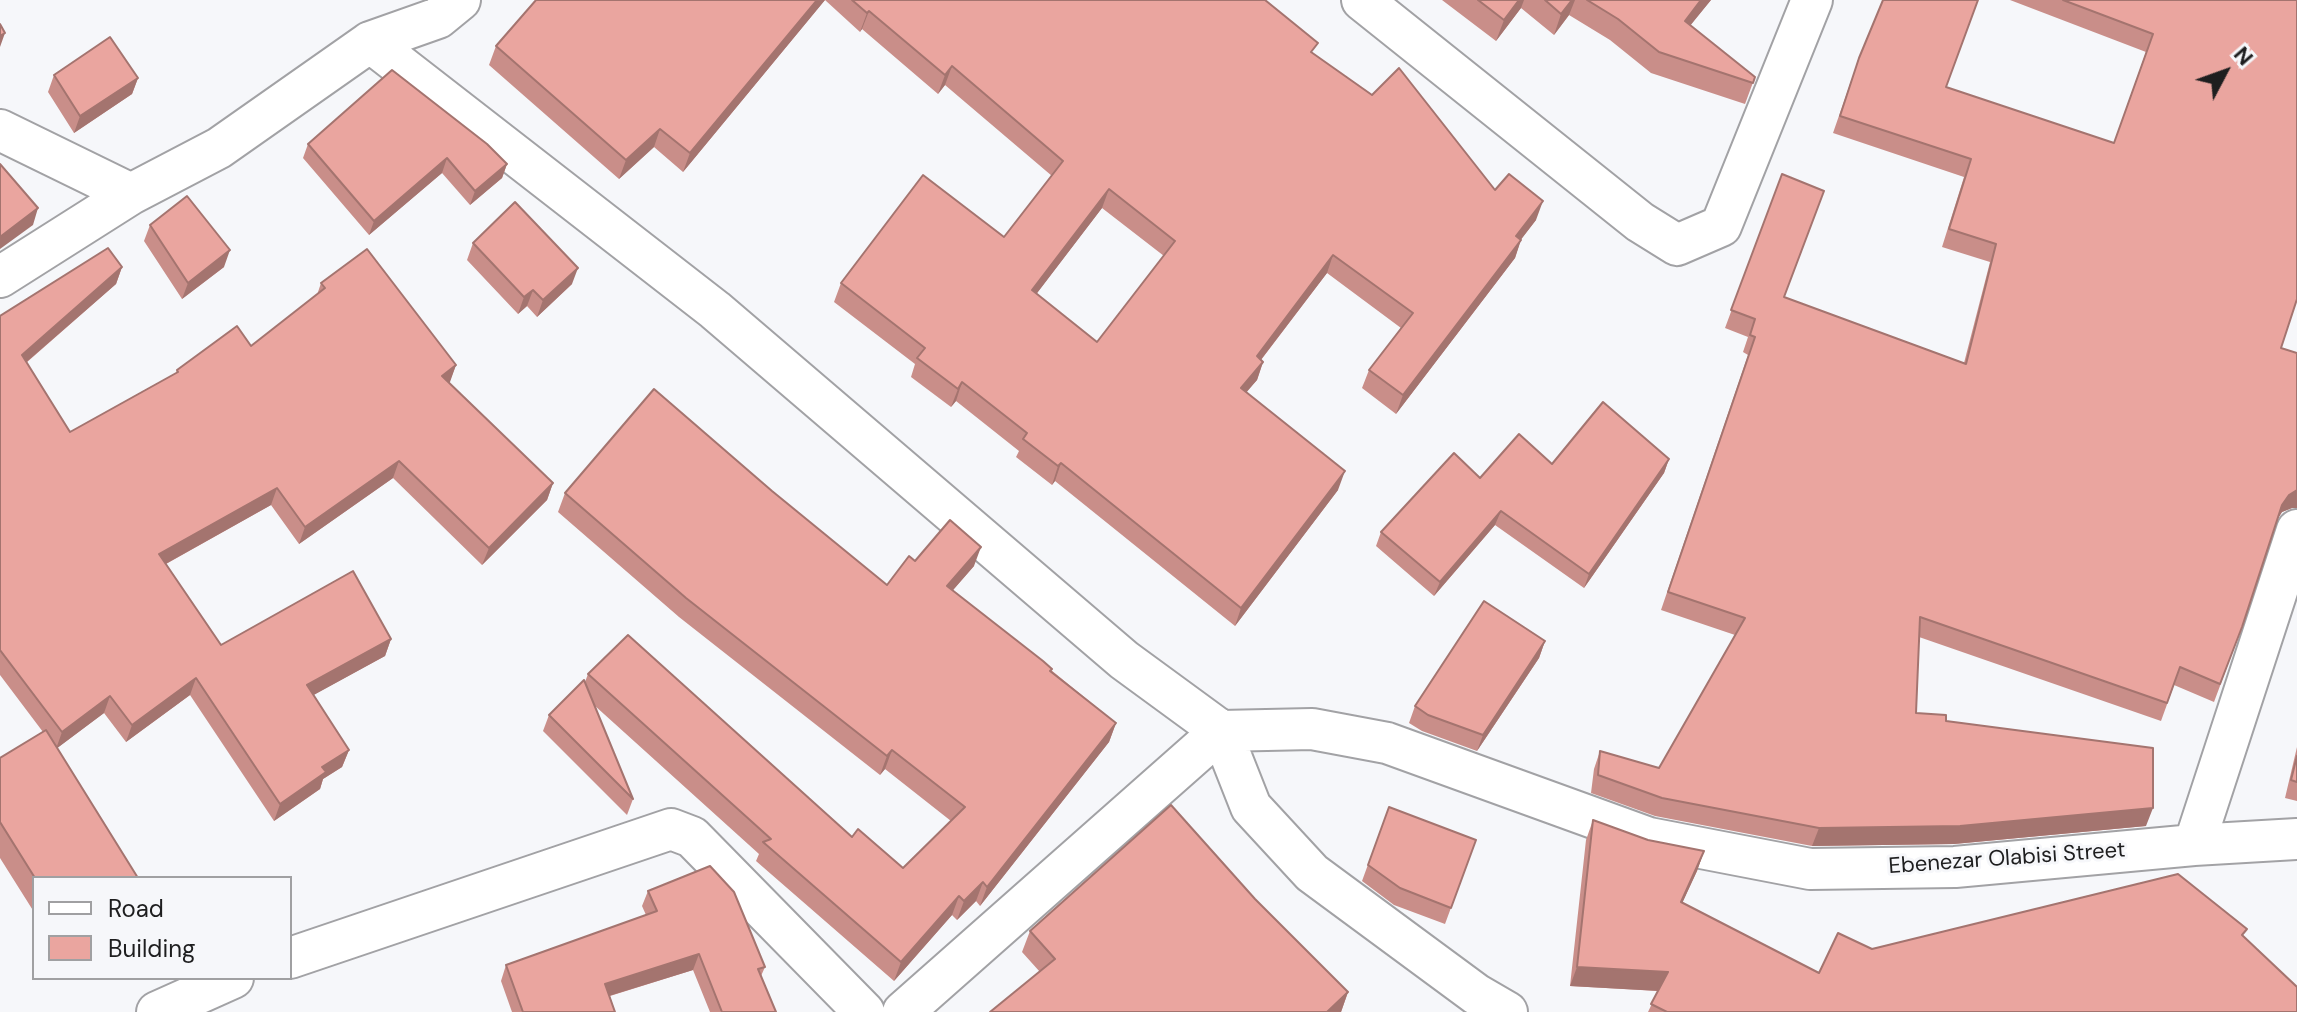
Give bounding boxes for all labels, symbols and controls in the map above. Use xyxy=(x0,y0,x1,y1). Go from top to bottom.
north arrow xyxy=(2185,32,2265,112)
text: N xyxy=(2227,40,2260,71)
street label: Ebenezar Olabisi Street xyxy=(1888,838,2126,880)
legend xyxy=(32,876,292,980)
text: Road xyxy=(108,893,164,924)
text: Building xyxy=(108,933,195,964)

